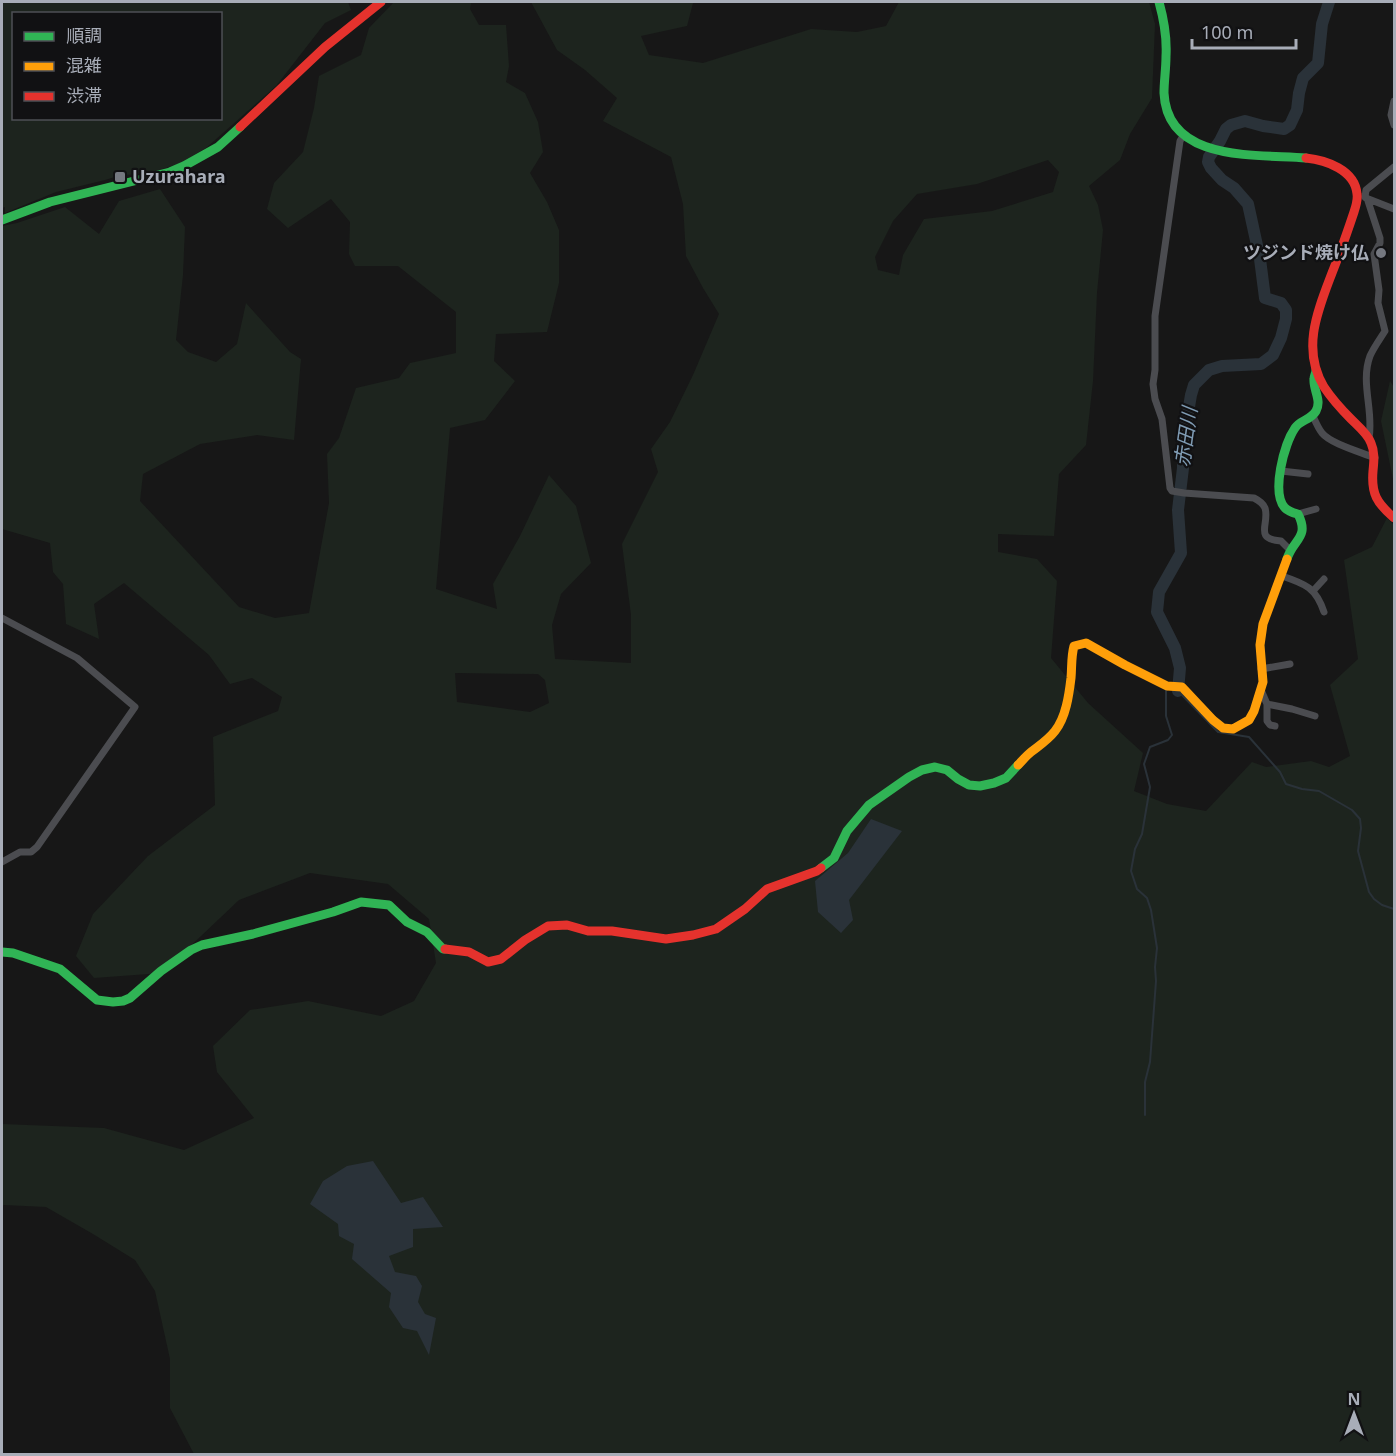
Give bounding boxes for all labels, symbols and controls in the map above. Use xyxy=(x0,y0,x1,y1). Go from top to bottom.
legend xyxy=(12,12,222,120)
scale bar xyxy=(1192,12,1296,50)
text: 100 m xyxy=(1201,20,1253,44)
text: 順調 xyxy=(66,23,102,47)
text: 混雑 xyxy=(66,53,102,77)
text: 渋滞 xyxy=(66,83,102,107)
place label: Uzurahara xyxy=(132,164,226,188)
marker: Uzurahara xyxy=(113,170,127,184)
place label: ツジンド焼け仏 xyxy=(1243,240,1369,264)
marker: ツジンド焼け仏 xyxy=(1374,246,1388,260)
water label: 赤田川 xyxy=(1168,403,1203,469)
north arrow xyxy=(1324,1384,1384,1444)
text: N xyxy=(1347,1388,1361,1410)

